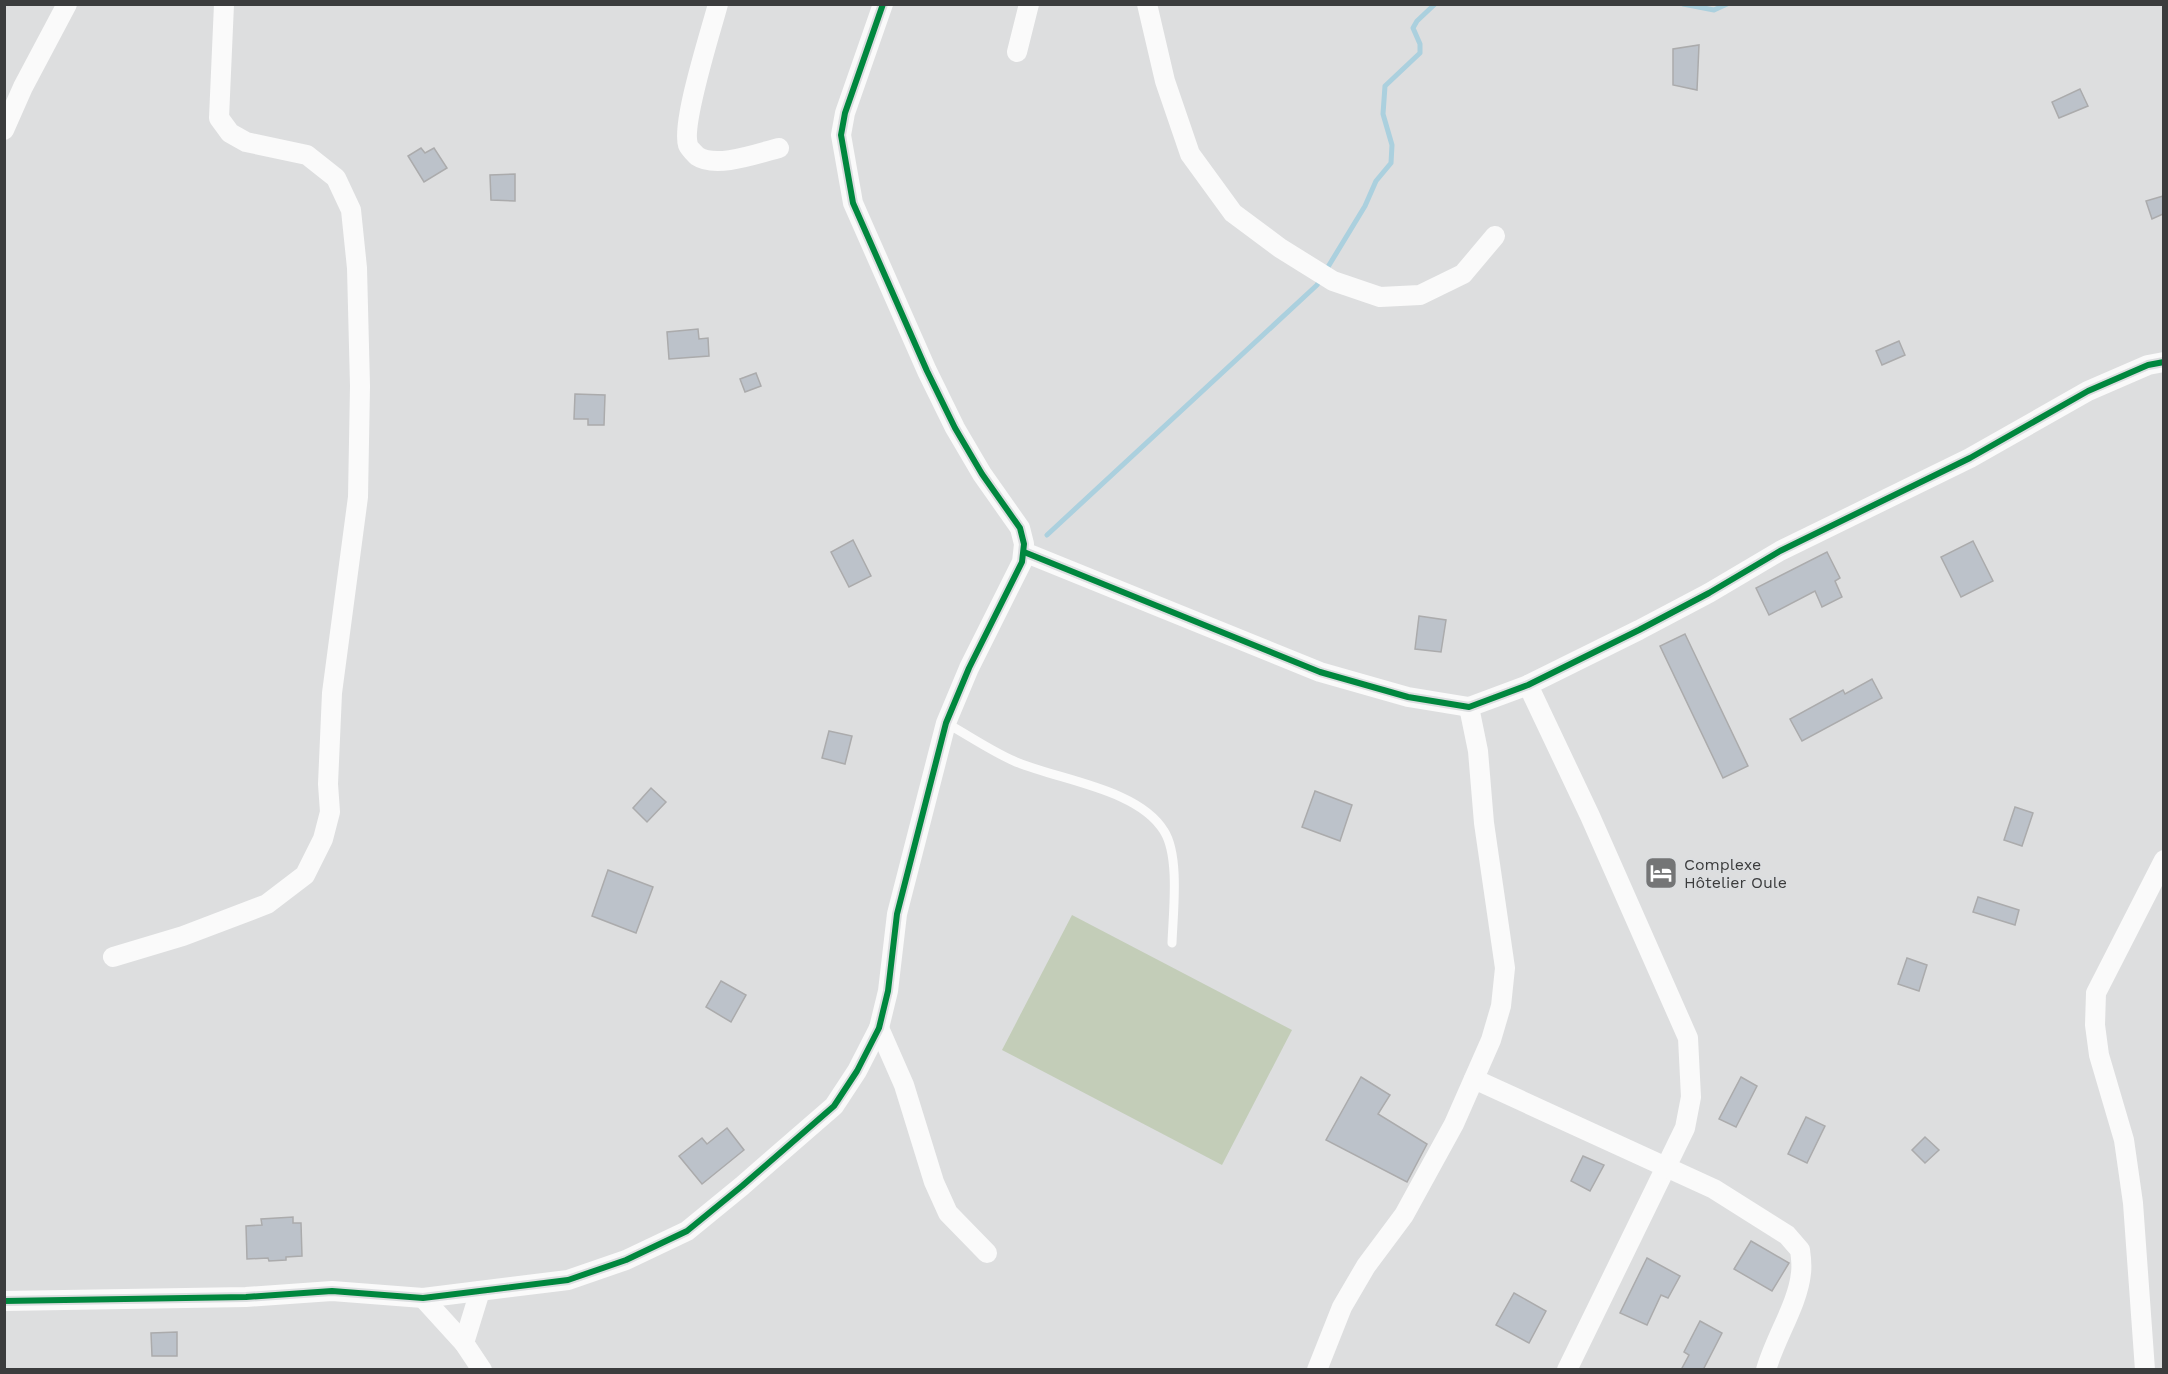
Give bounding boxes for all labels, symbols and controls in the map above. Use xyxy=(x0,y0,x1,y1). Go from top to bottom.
hotel icon: Complexe Hôtelier Oule xyxy=(1643,855,1679,891)
place label: Complexe Hôtelier Oule xyxy=(1684,855,1787,892)

